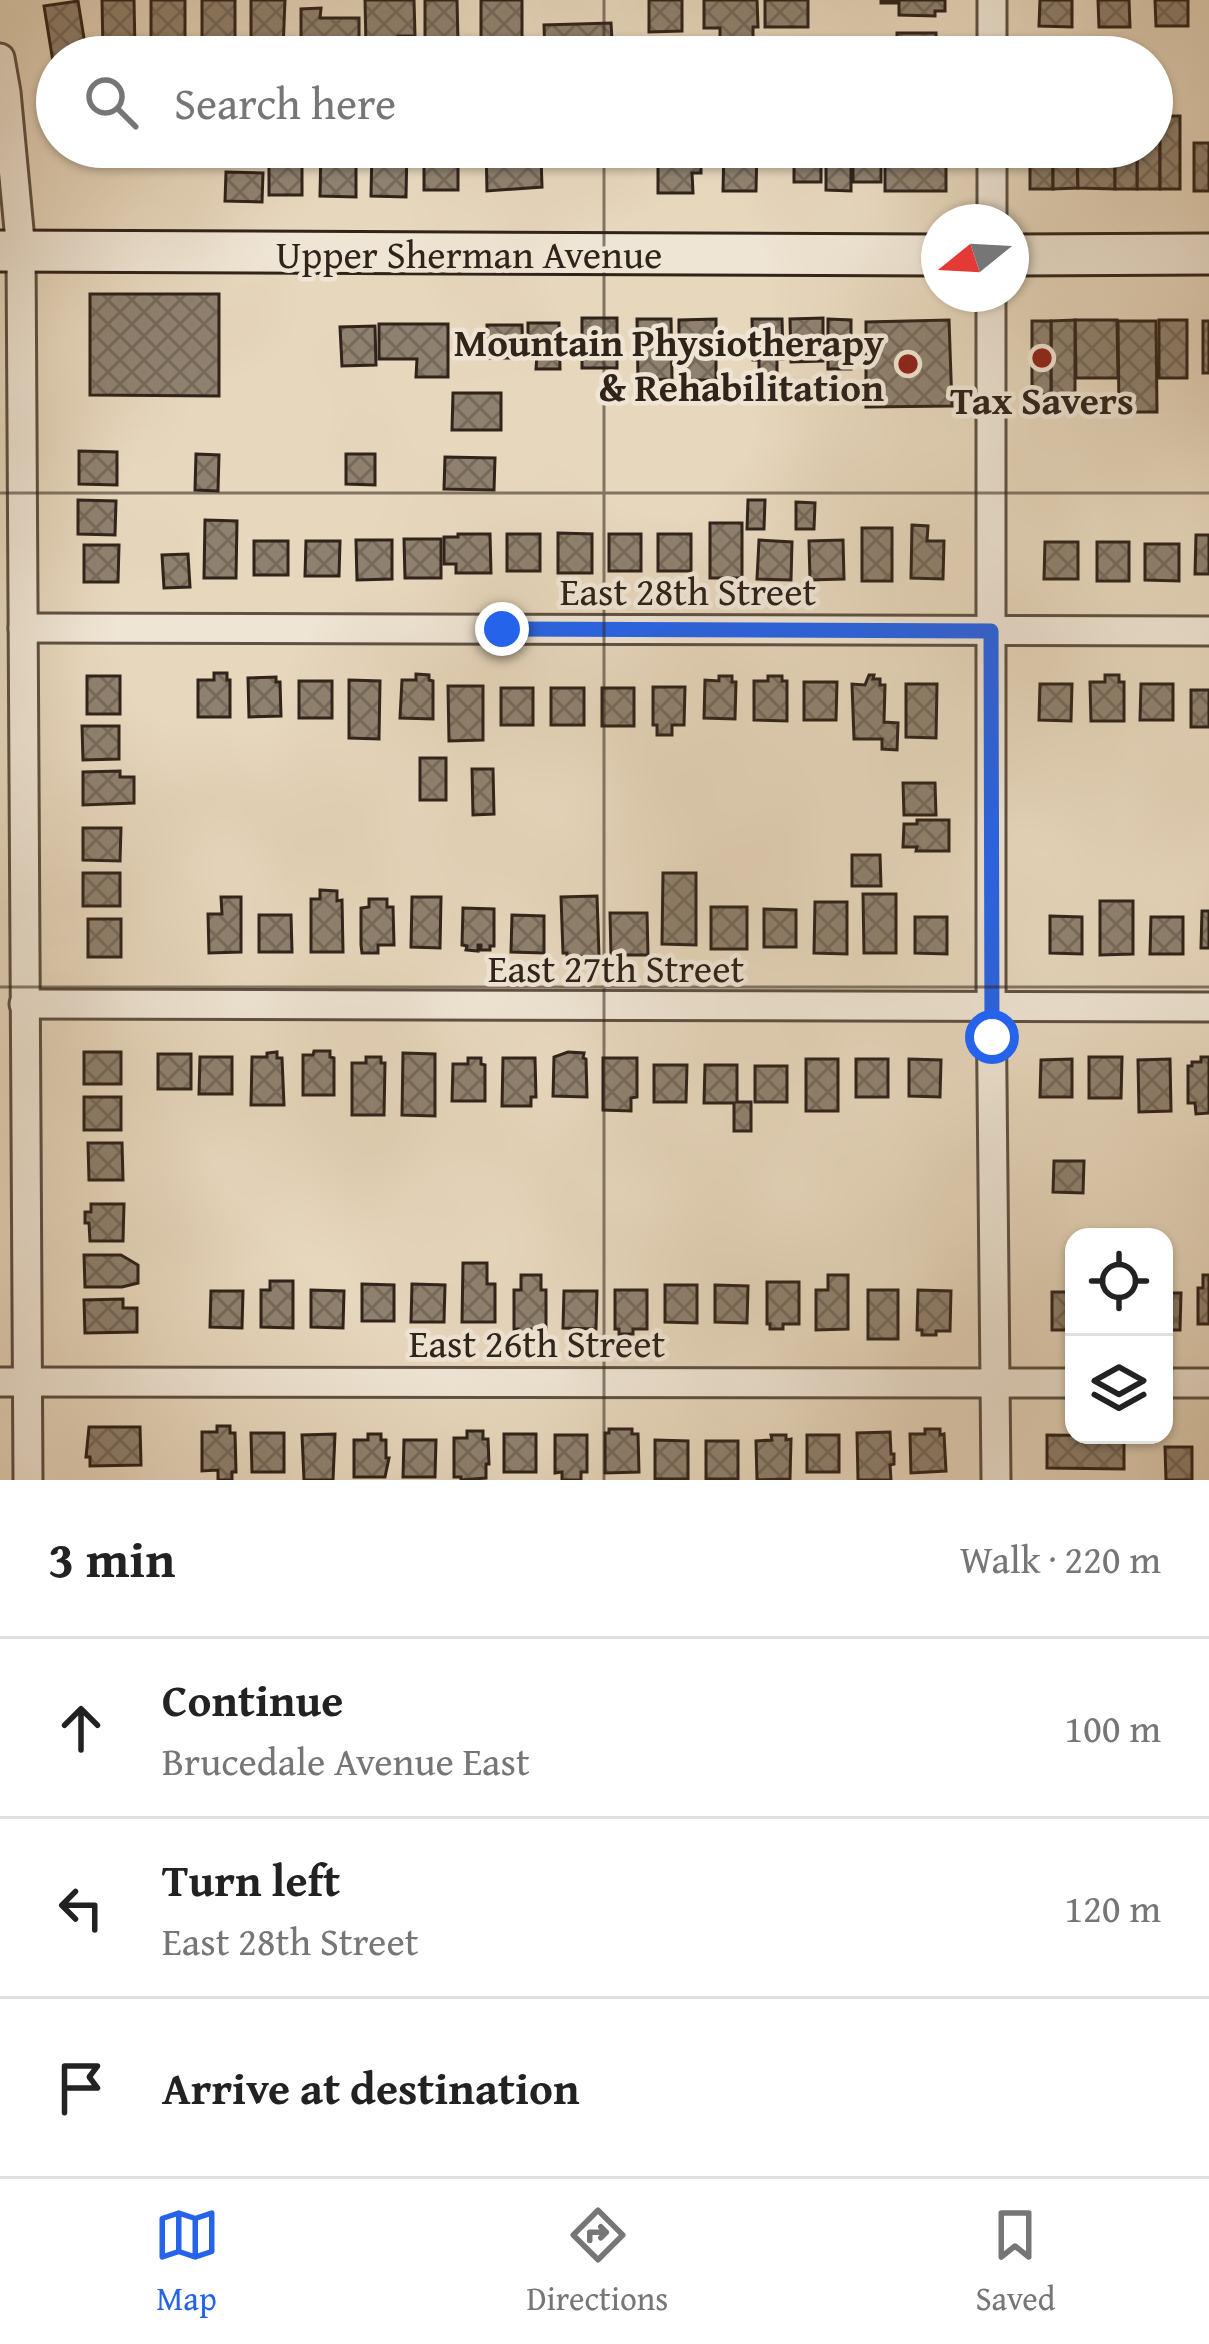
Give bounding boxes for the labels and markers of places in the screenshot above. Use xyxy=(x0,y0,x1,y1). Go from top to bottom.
place label: Mountain Physiotherapy & Rehabilitation xyxy=(454,313,884,415)
marker: Tax Savers xyxy=(1029,345,1055,371)
marker: Mountain Physiotherapy & Rehabilitation xyxy=(895,351,921,377)
place label: Tax Savers xyxy=(950,371,1134,428)

